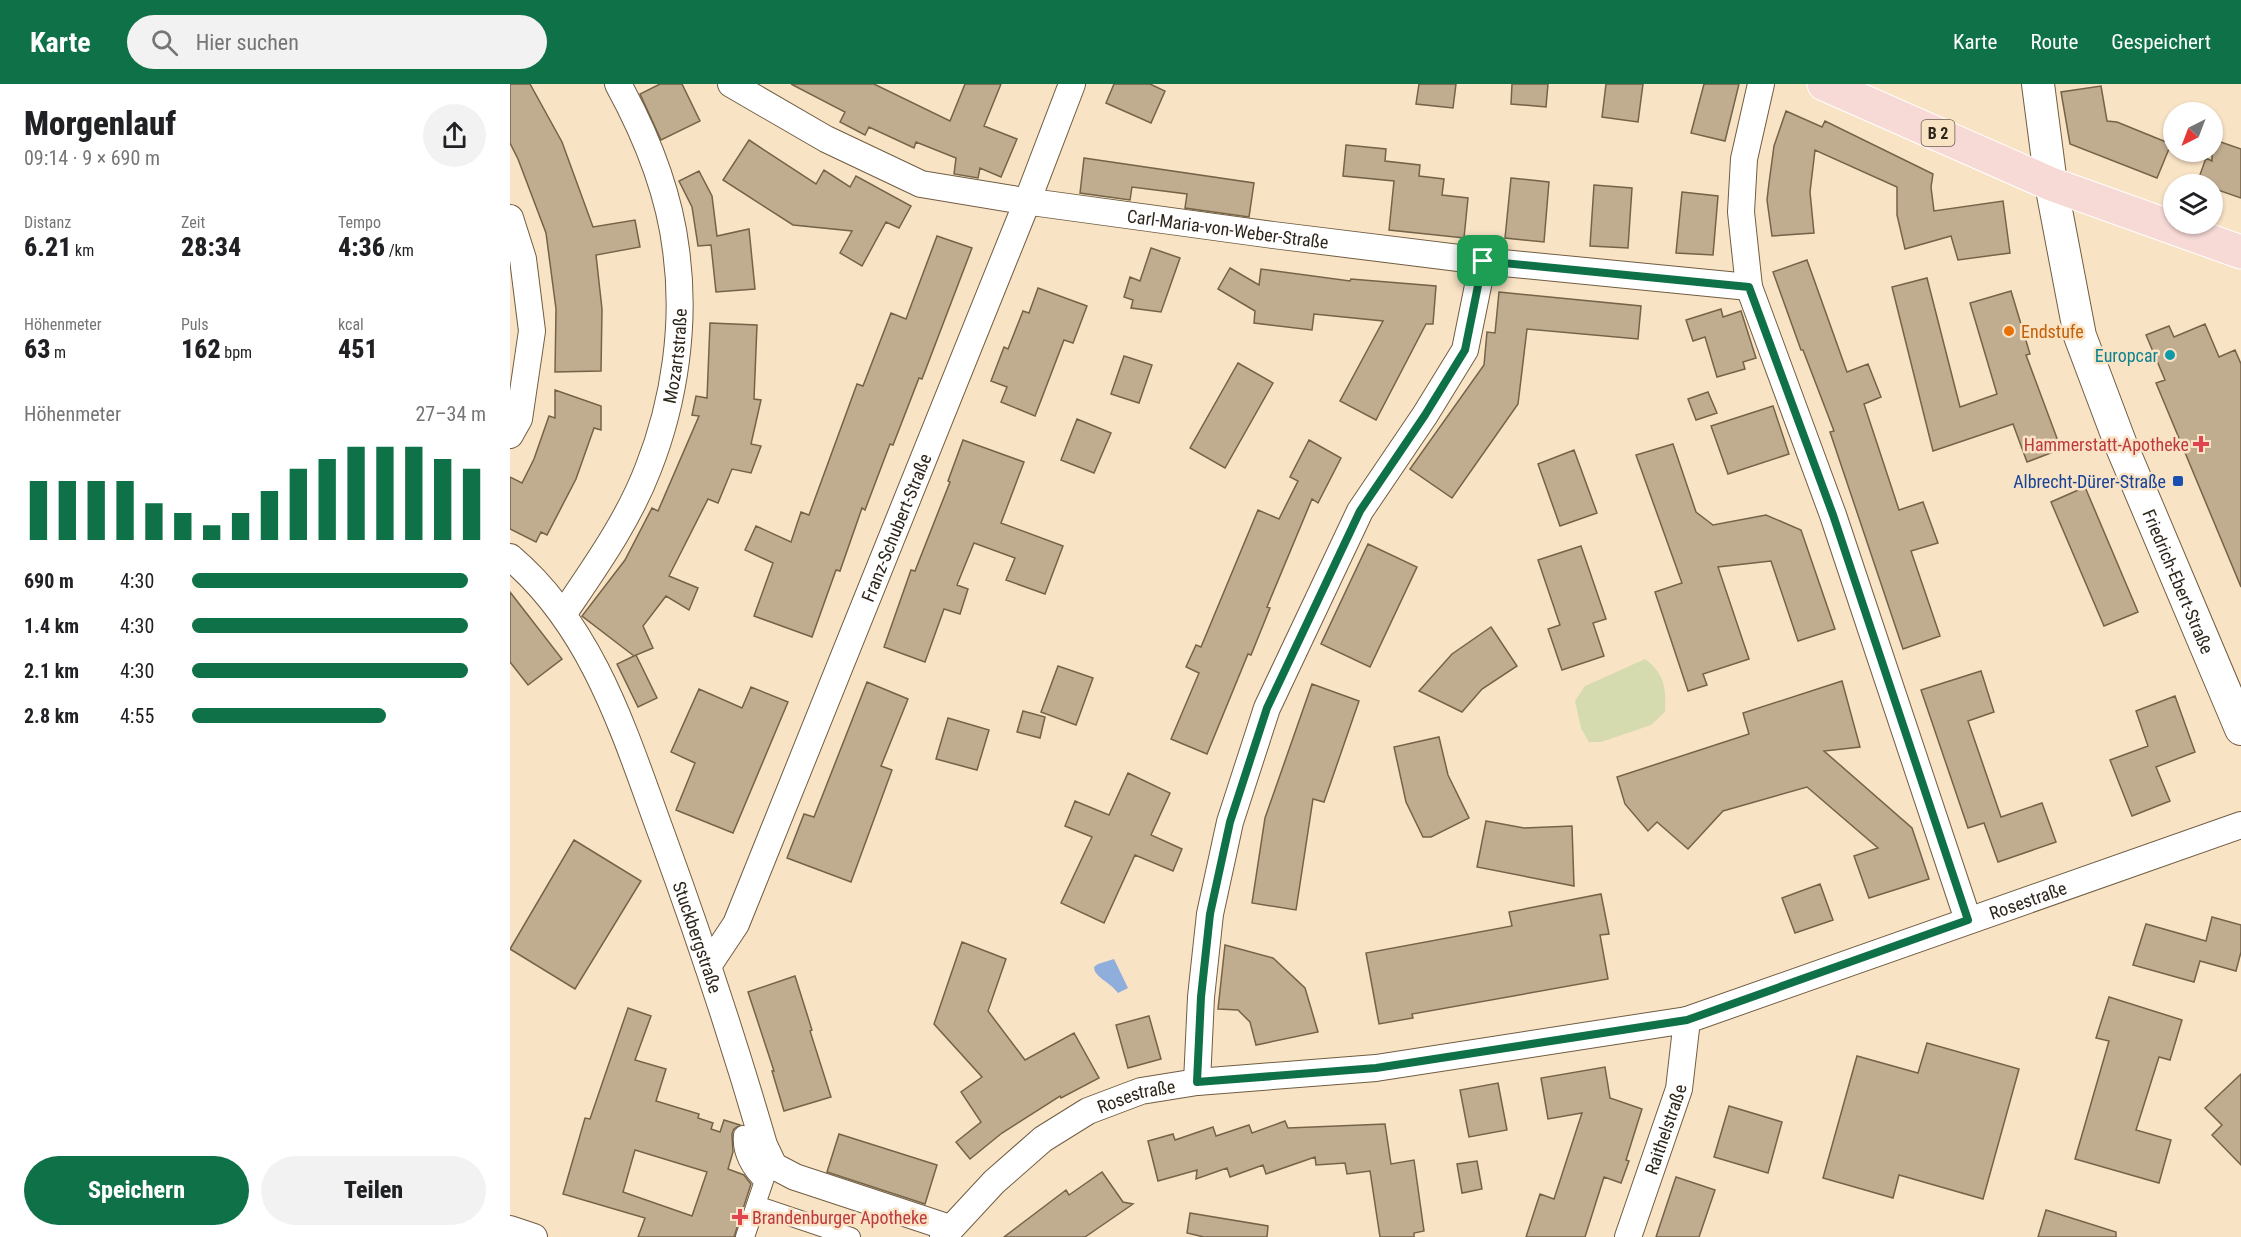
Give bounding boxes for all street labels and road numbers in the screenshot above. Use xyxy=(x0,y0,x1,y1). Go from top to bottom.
road number: B 2 xyxy=(1922,120,1954,146)
street label: Carl-Maria-von-Weber-Straße xyxy=(1126,205,1330,252)
street label: Mozartstraße xyxy=(658,308,690,405)
street label: Franz-Schubert-Straße xyxy=(857,450,935,605)
street label: Friedrich-Ebert-Straße xyxy=(2139,506,2218,657)
street label: Rosestraße xyxy=(1986,877,2069,923)
street label: Stuckbergstraße xyxy=(669,878,727,996)
street label: Rosestraße xyxy=(1094,1075,1177,1117)
street label: Raithelstraße xyxy=(1640,1083,1690,1177)

